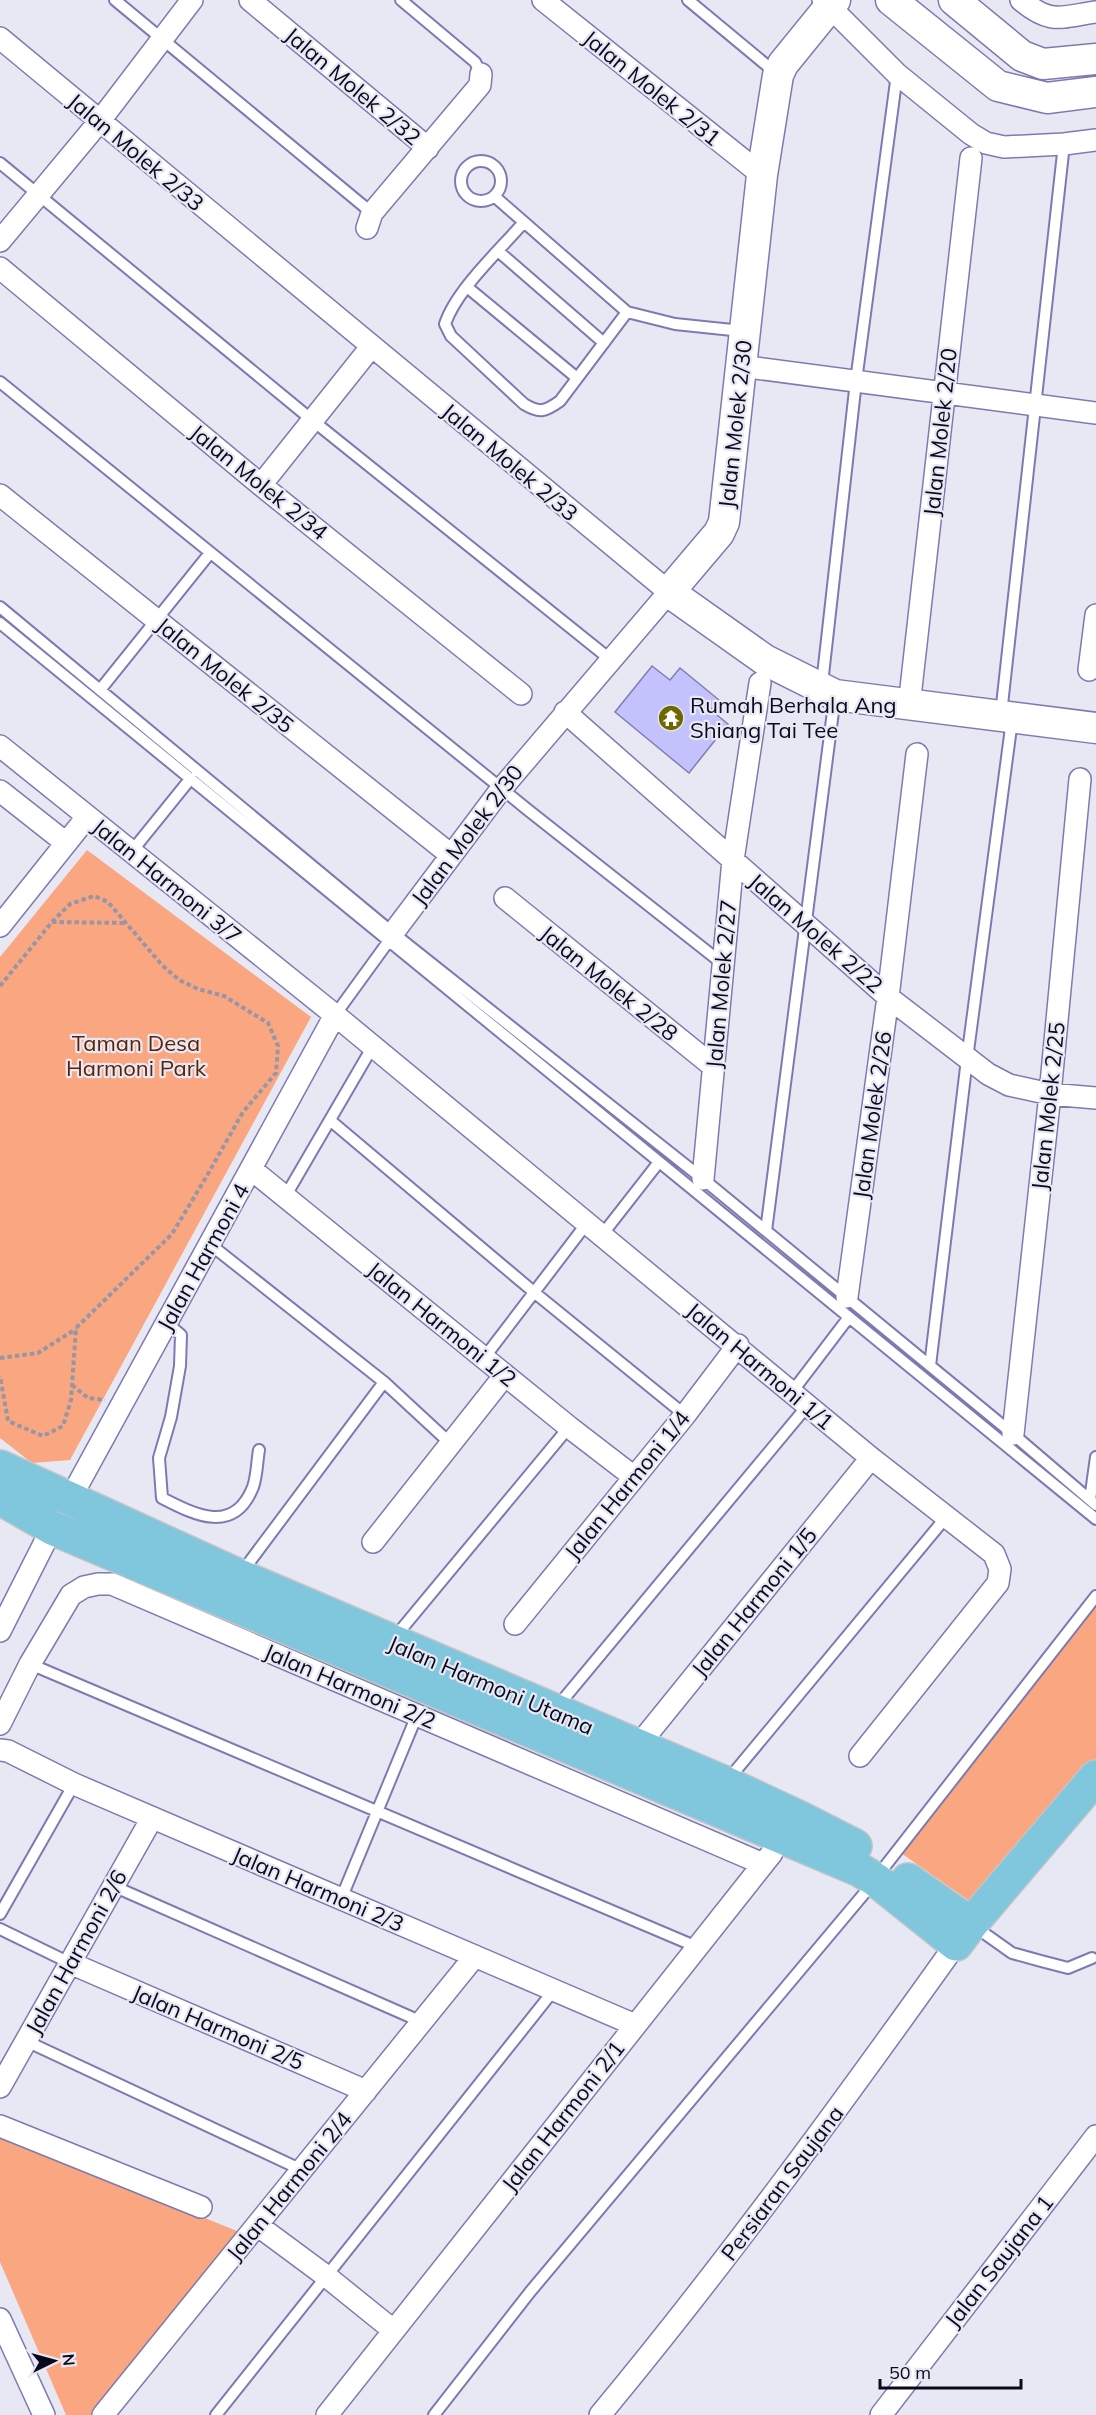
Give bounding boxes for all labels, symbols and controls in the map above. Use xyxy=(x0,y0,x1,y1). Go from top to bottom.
street label: Jalan Molek 2/32 xyxy=(279,21,427,151)
street label: Jalan Molek 2/31 xyxy=(577,24,727,152)
street label: Jalan Molek 2/33 xyxy=(62,87,210,217)
street label: Jalan Molek 2/30 xyxy=(712,338,758,510)
street label: Jalan Molek 2/20 xyxy=(917,346,963,518)
street label: Jalan Molek 2/33 xyxy=(436,397,584,527)
street label: Jalan Molek 2/34 xyxy=(184,418,334,546)
street label: Jalan Molek 2/35 xyxy=(150,611,300,739)
place label: Rumah Berhala Ang Shiang Tai Tee xyxy=(690,691,897,744)
temple icon: Rumah Berhala Ang Shiang Tai Tee xyxy=(656,703,686,733)
street label: Jalan Molek 2/30 xyxy=(405,759,529,911)
street label: Jalan Harmoni 3/7 xyxy=(87,812,247,950)
street label: Jalan Molek 2/22 xyxy=(743,867,889,999)
street label: Jalan Molek 2/27 xyxy=(700,899,742,1069)
street label: Jalan Molek 2/28 xyxy=(534,919,684,1047)
street label: Jalan Molek 2/25 xyxy=(1025,1020,1071,1192)
park label: Taman Desa Harmoni Park xyxy=(66,1029,207,1082)
street label: Jalan Molek 2/26 xyxy=(846,1029,898,1201)
street label: Jalan Harmoni 4 xyxy=(151,1178,255,1336)
street label: Jalan Harmoni 1/2 xyxy=(362,1255,522,1393)
street label: Jalan Harmoni 1/1 xyxy=(681,1296,839,1436)
street label: Jalan Harmoni 1/4 xyxy=(558,1405,696,1565)
street label: Jalan Harmoni 1/5 xyxy=(685,1522,823,1682)
street label: Jalan Harmoni Utama xyxy=(384,1629,598,1741)
street label: Jalan Harmoni 2/2 xyxy=(260,1637,440,1735)
street label: Jalan Harmoni 2/3 xyxy=(228,1840,408,1938)
street label: Jalan Harmoni 2/6 xyxy=(19,1865,133,2039)
street label: Jalan Harmoni 2/5 xyxy=(128,1978,308,2076)
street label: Jalan Harmoni 2/1 xyxy=(495,2035,631,2197)
street label: Persiaran Saujana xyxy=(715,2100,849,2266)
street label: Jalan Harmoni 2/4 xyxy=(220,2106,358,2266)
street label: Jalan Saujana 1 xyxy=(939,2189,1059,2333)
north arrow xyxy=(24,2331,84,2391)
scale bar xyxy=(880,2352,1021,2390)
text: N xyxy=(58,2353,79,2367)
text: 50 m xyxy=(889,2361,931,2384)

